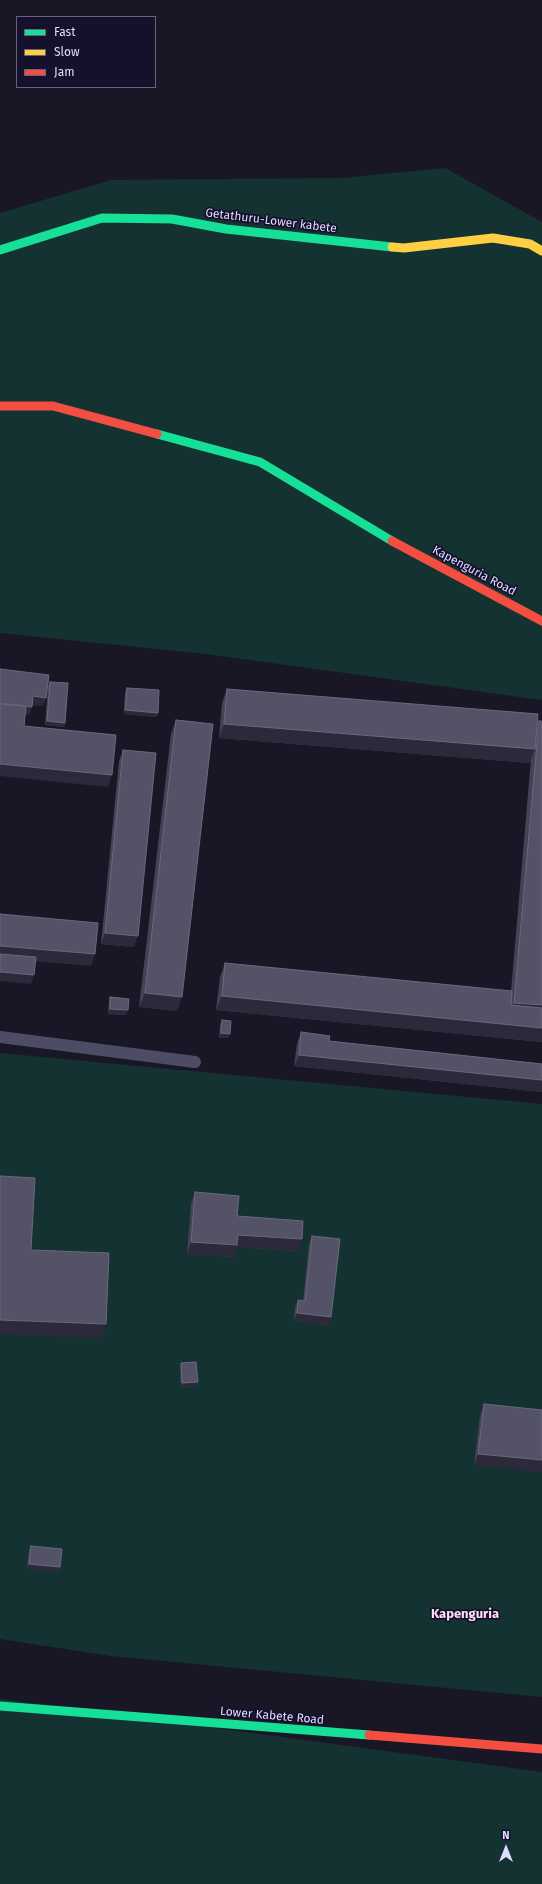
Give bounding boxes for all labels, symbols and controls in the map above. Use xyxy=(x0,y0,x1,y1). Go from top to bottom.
legend xyxy=(16,16,156,88)
text: Fast xyxy=(54,25,76,39)
text: Slow xyxy=(54,45,80,59)
text: Jam xyxy=(54,65,74,79)
street label: Getathuru-Lower kabete xyxy=(205,206,337,236)
street label: Kapenguria Road xyxy=(430,543,518,599)
district label: Kapenguria xyxy=(431,1606,499,1622)
street label: Lower Kabete Road xyxy=(219,1704,325,1728)
north arrow xyxy=(486,1828,526,1868)
text: N xyxy=(502,1829,510,1842)

